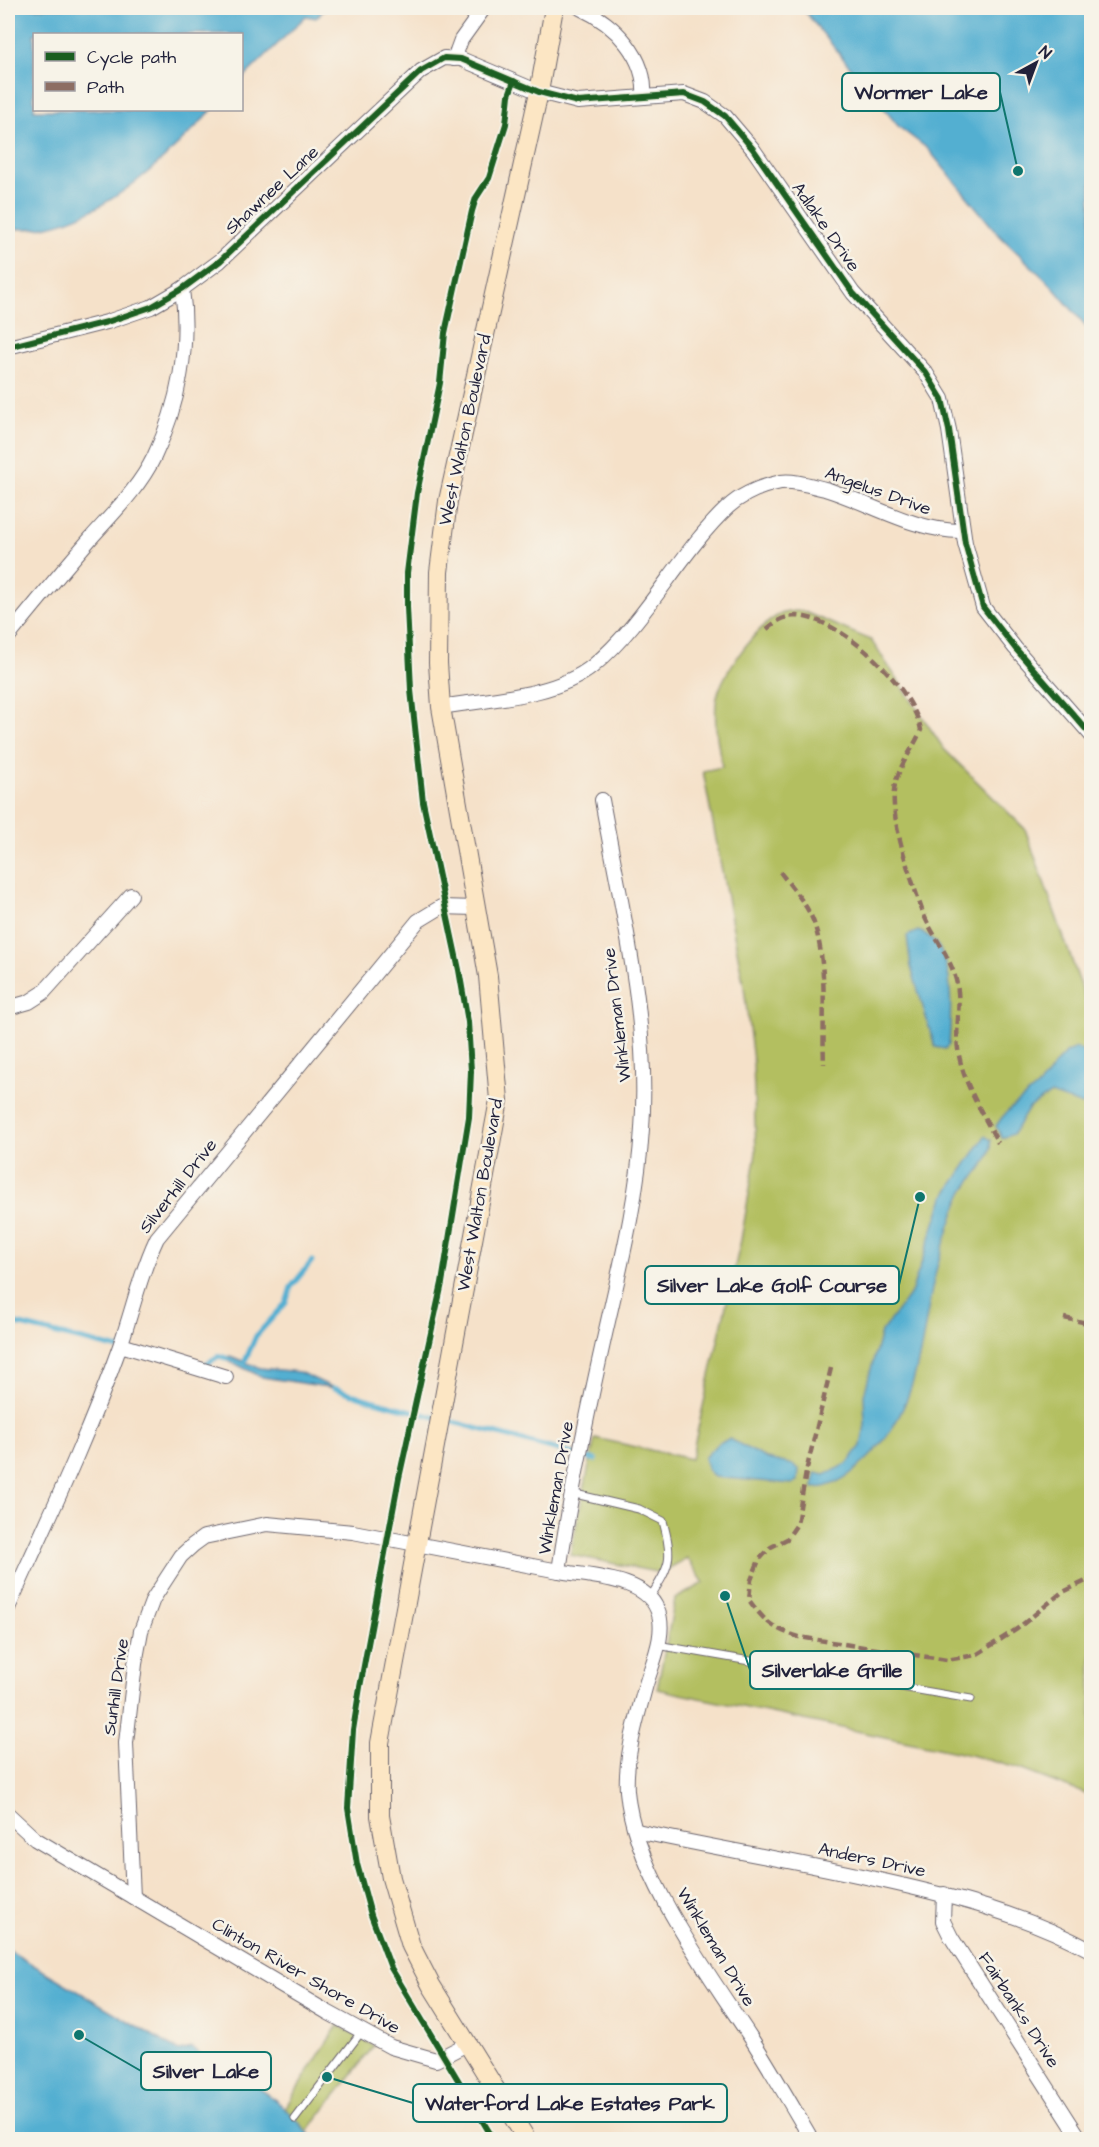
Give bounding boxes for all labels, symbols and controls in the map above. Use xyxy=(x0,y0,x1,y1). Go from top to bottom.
legend xyxy=(33,33,243,111)
north arrow xyxy=(1006,33,1066,93)
text: N xyxy=(1034,41,1056,64)
text: Cycle path xyxy=(87,45,176,71)
callout: Wormer Lake xyxy=(842,73,1000,111)
text: Path xyxy=(87,75,124,100)
text: Wormer Lake xyxy=(853,79,988,107)
street label: Shawnee Lane xyxy=(220,140,325,240)
street label: Adlake Drive xyxy=(786,177,866,277)
street label: West Walton Boulevard xyxy=(433,332,497,528)
street label: Angelus Drive xyxy=(821,460,935,523)
street label: Winkleman Drive xyxy=(596,946,638,1084)
street label: West Walton Boulevard xyxy=(451,1097,509,1293)
street label: Silverhill Drive xyxy=(133,1133,223,1239)
callout: Silver Lake Golf Course xyxy=(645,1266,899,1304)
text: Silver Lake Golf Course xyxy=(656,1272,887,1300)
street label: Winkleman Drive xyxy=(532,1419,580,1557)
street label: Sunhill Drive xyxy=(97,1637,135,1737)
callout: Silverlake Grille xyxy=(750,1651,914,1689)
text: Silverlake Grille xyxy=(761,1657,903,1685)
street label: Anders Drive xyxy=(816,1836,928,1884)
street label: Winkleman Drive xyxy=(671,1883,762,2012)
street label: Clinton River Shore Drive xyxy=(207,1912,405,2040)
street label: Fairbanks Drive xyxy=(972,1947,1066,2073)
callout: Silver Lake xyxy=(141,2052,271,2090)
text: Silver Lake xyxy=(152,2058,259,2086)
callout: Waterford Lake Estates Park xyxy=(413,2084,727,2122)
text: Waterford Lake Estates Park xyxy=(424,2090,716,2118)

